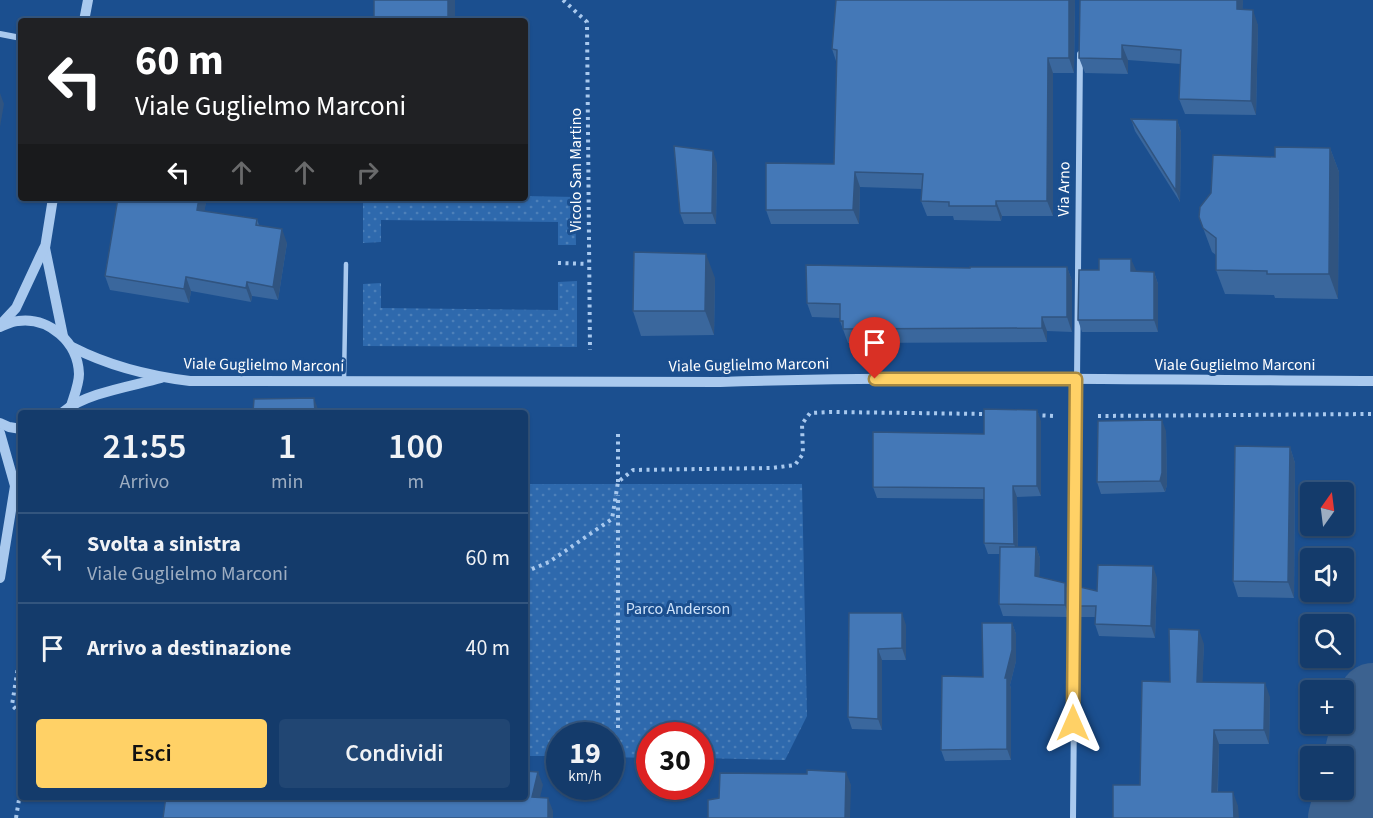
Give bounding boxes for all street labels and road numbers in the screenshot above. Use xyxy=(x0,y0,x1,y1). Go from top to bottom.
street label: Vicolo San Martino xyxy=(565,108,587,232)
street label: Via Arno xyxy=(1053,161,1075,217)
street label: Viale Guglielmo Marconi xyxy=(183,353,345,377)
street label: Viale Guglielmo Marconi xyxy=(668,353,830,377)
street label: Viale Guglielmo Marconi xyxy=(1155,354,1315,376)

